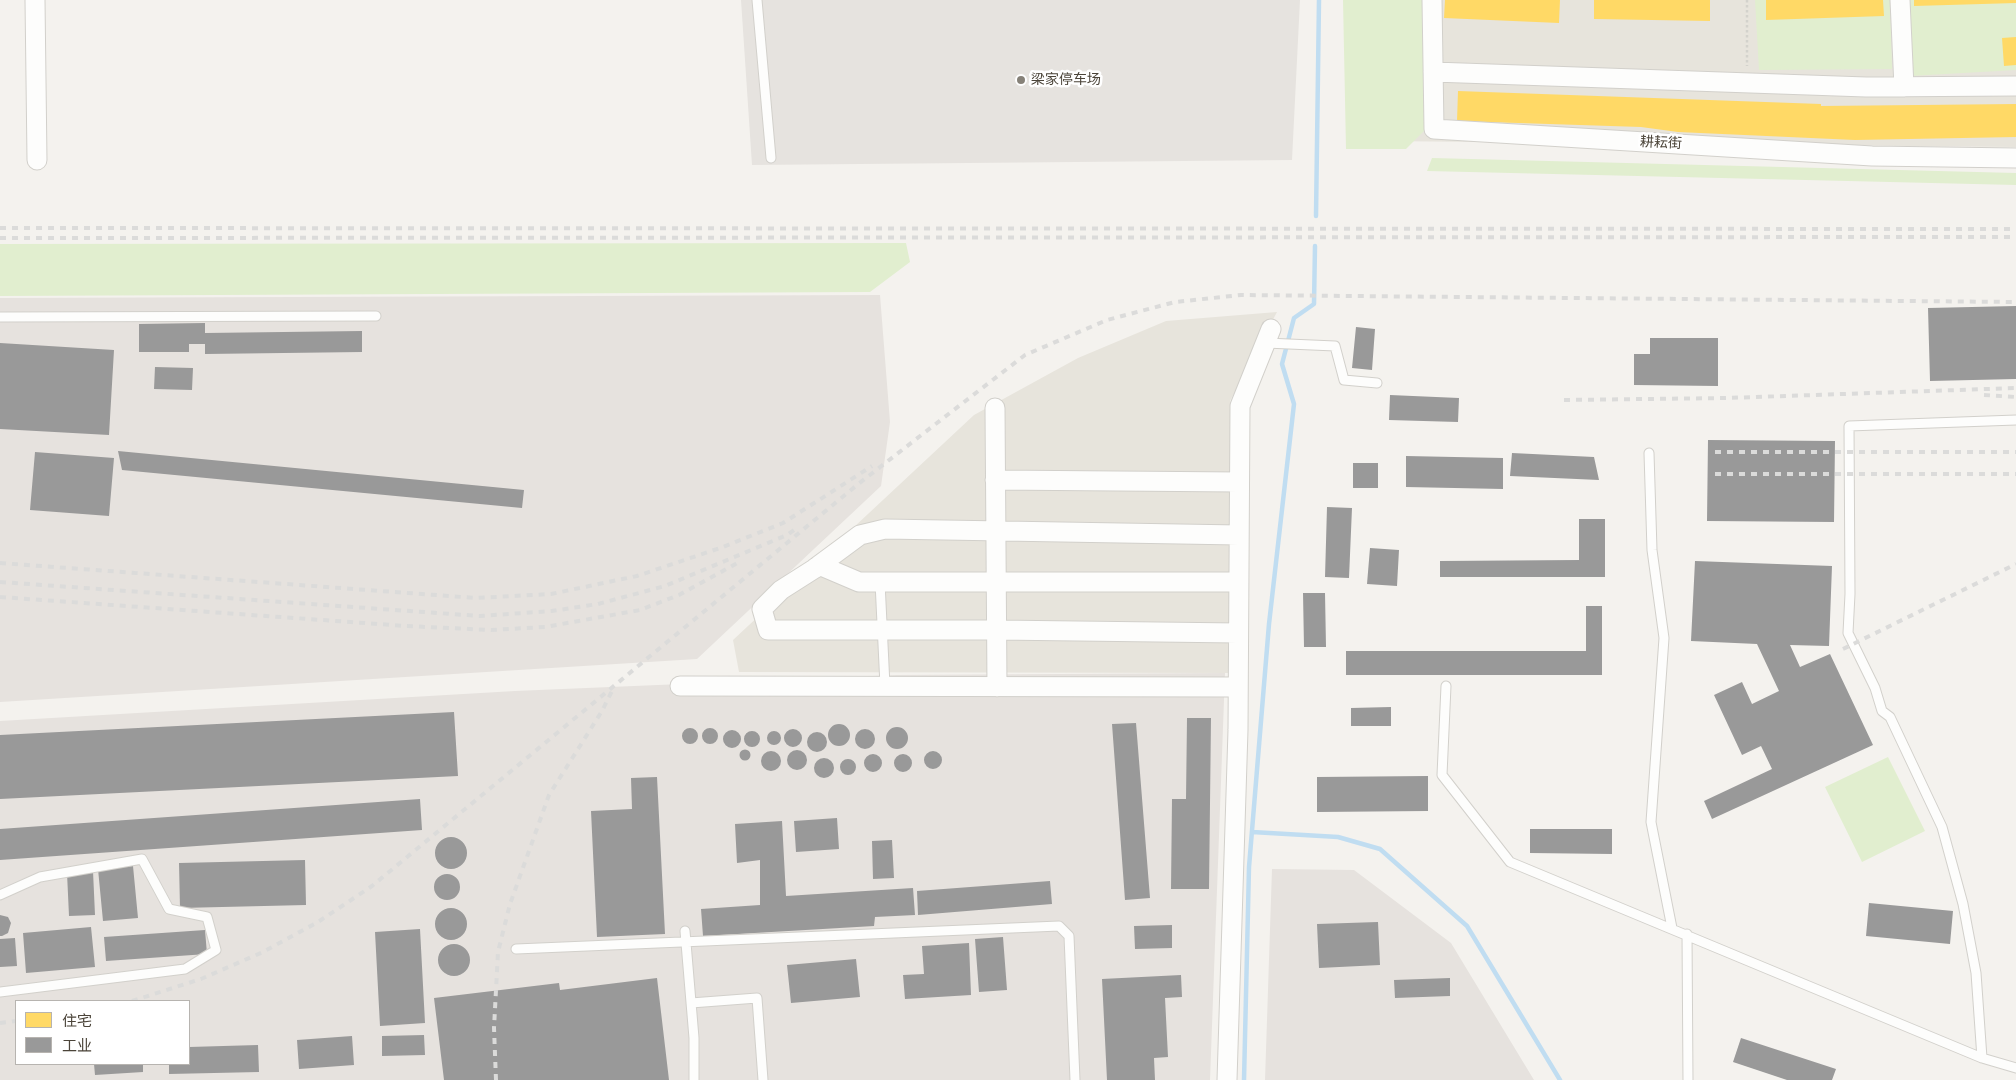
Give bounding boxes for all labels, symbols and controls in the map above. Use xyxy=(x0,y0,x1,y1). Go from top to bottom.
place label: 梁家停车场 xyxy=(1031,72,1101,88)
marker: 梁家停车场 xyxy=(1015,74,1027,86)
street label: 耕耘街 xyxy=(1640,134,1682,152)
legend xyxy=(15,1000,190,1065)
text: 住宅 xyxy=(62,1010,92,1030)
text: 工业 xyxy=(62,1035,92,1055)

